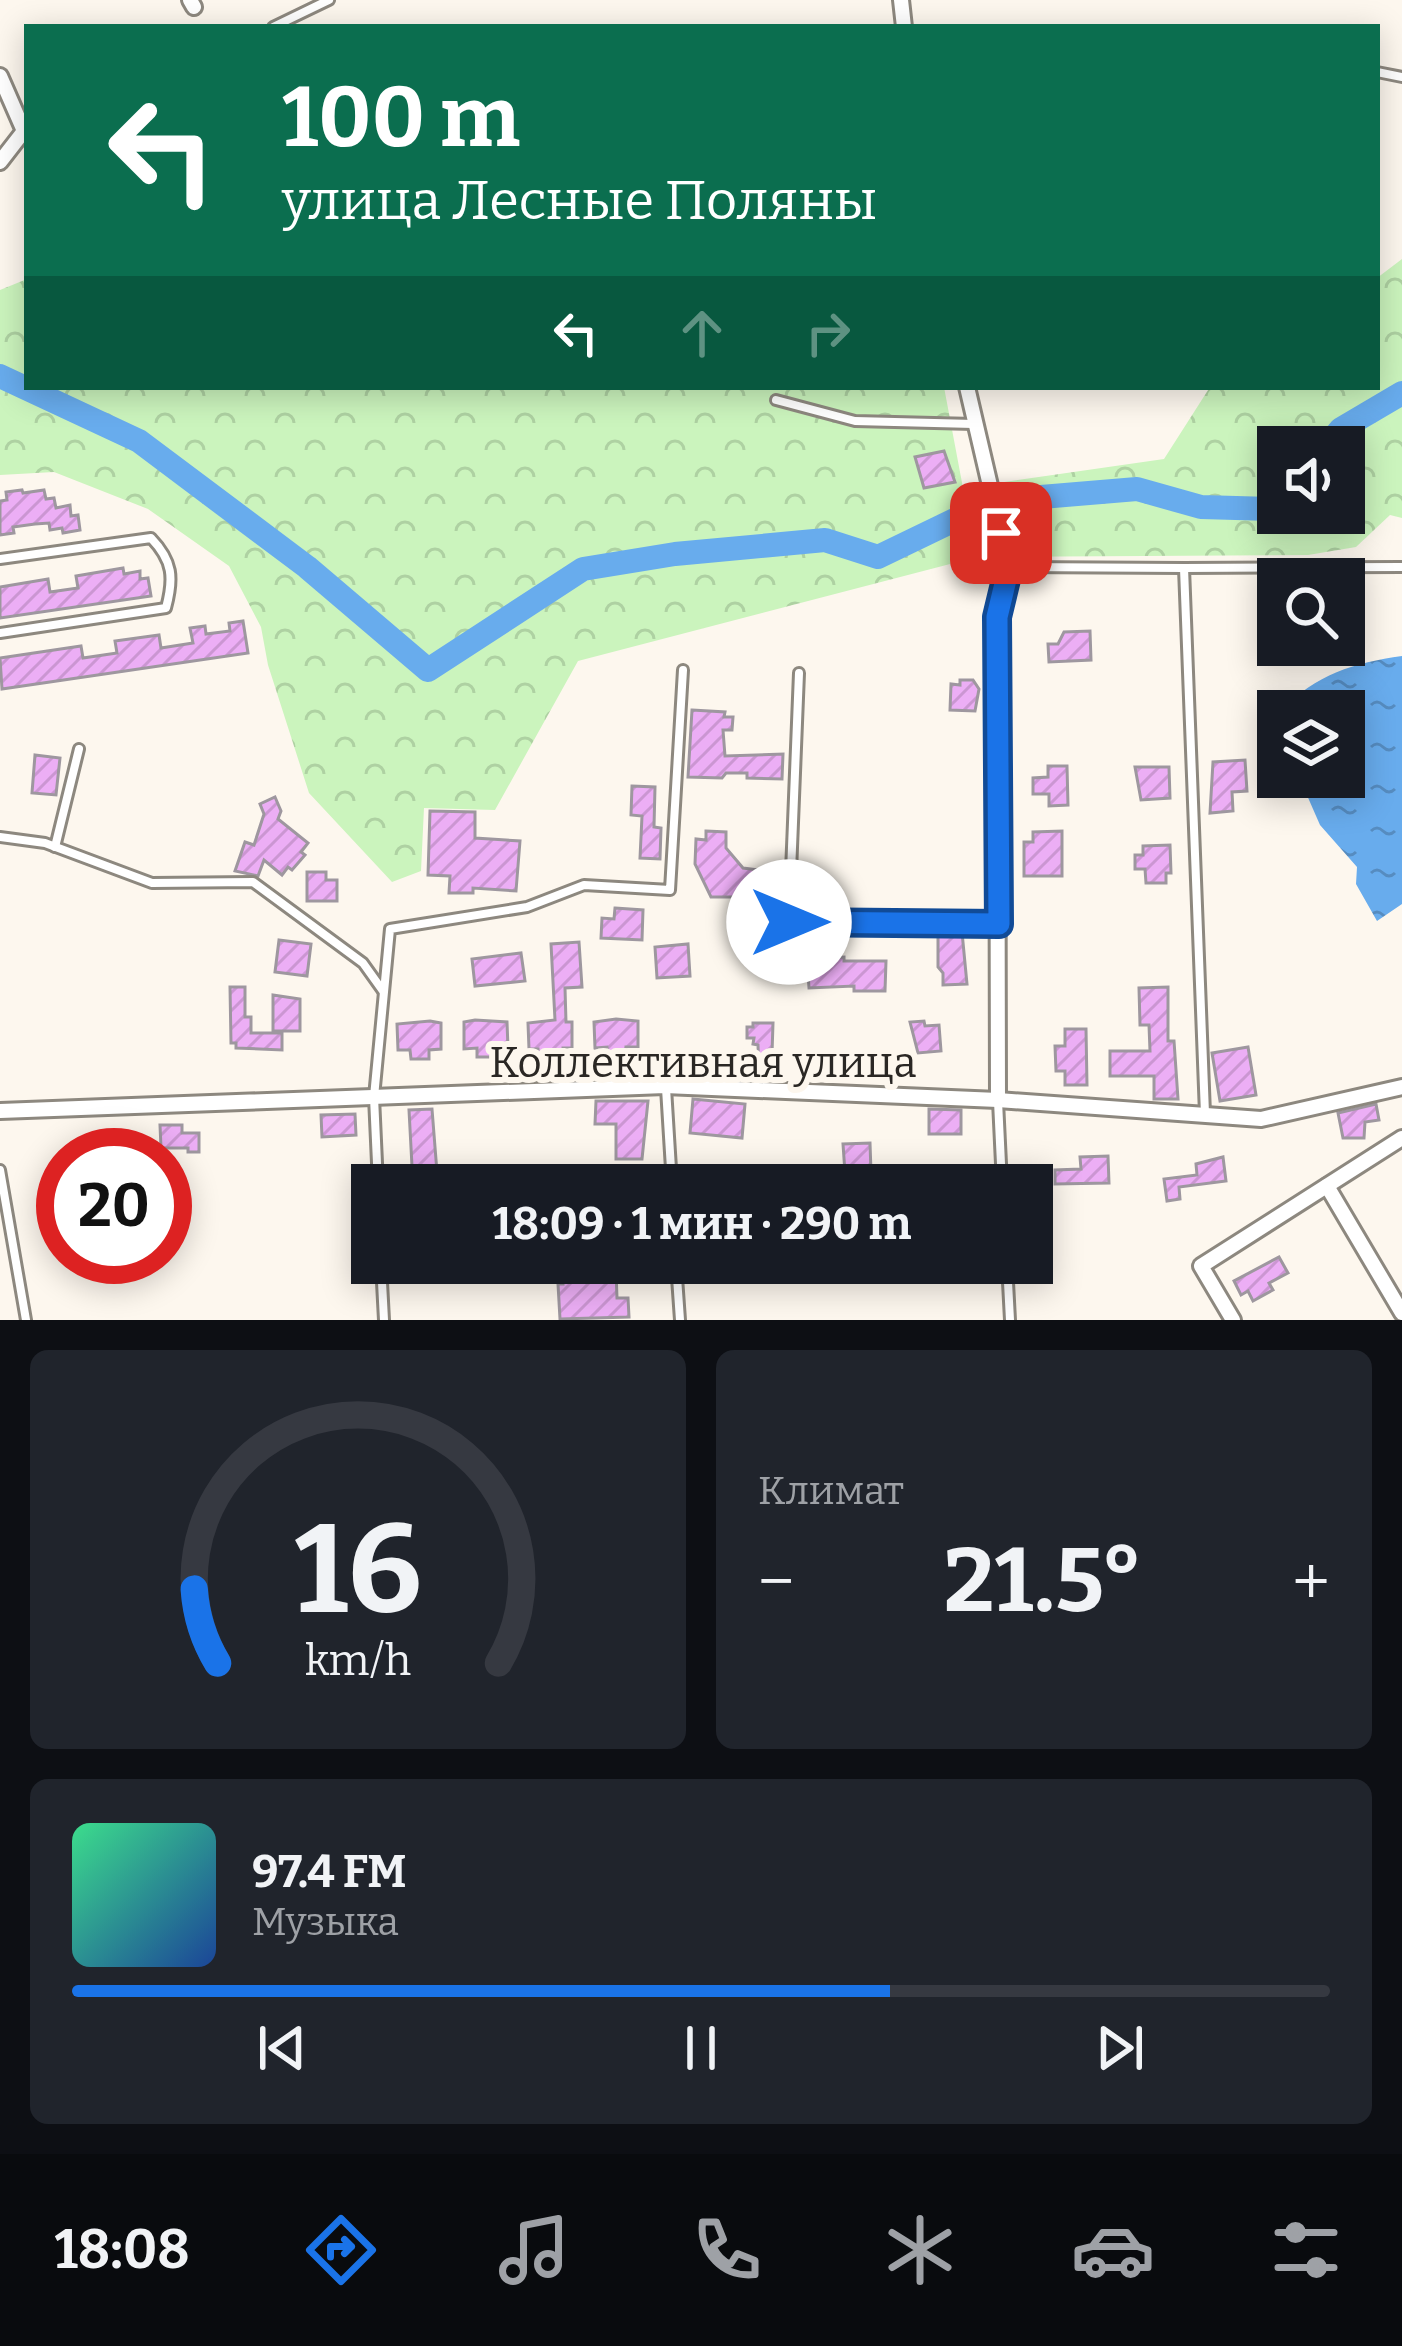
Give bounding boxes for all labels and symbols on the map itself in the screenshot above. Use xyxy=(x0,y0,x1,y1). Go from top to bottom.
pin xyxy=(950,482,1052,584)
position arrow xyxy=(726,859,852,985)
street label: Коллективная улица xyxy=(490,1038,916,1088)
speed limit sign: 20 xyxy=(36,1128,192,1284)

